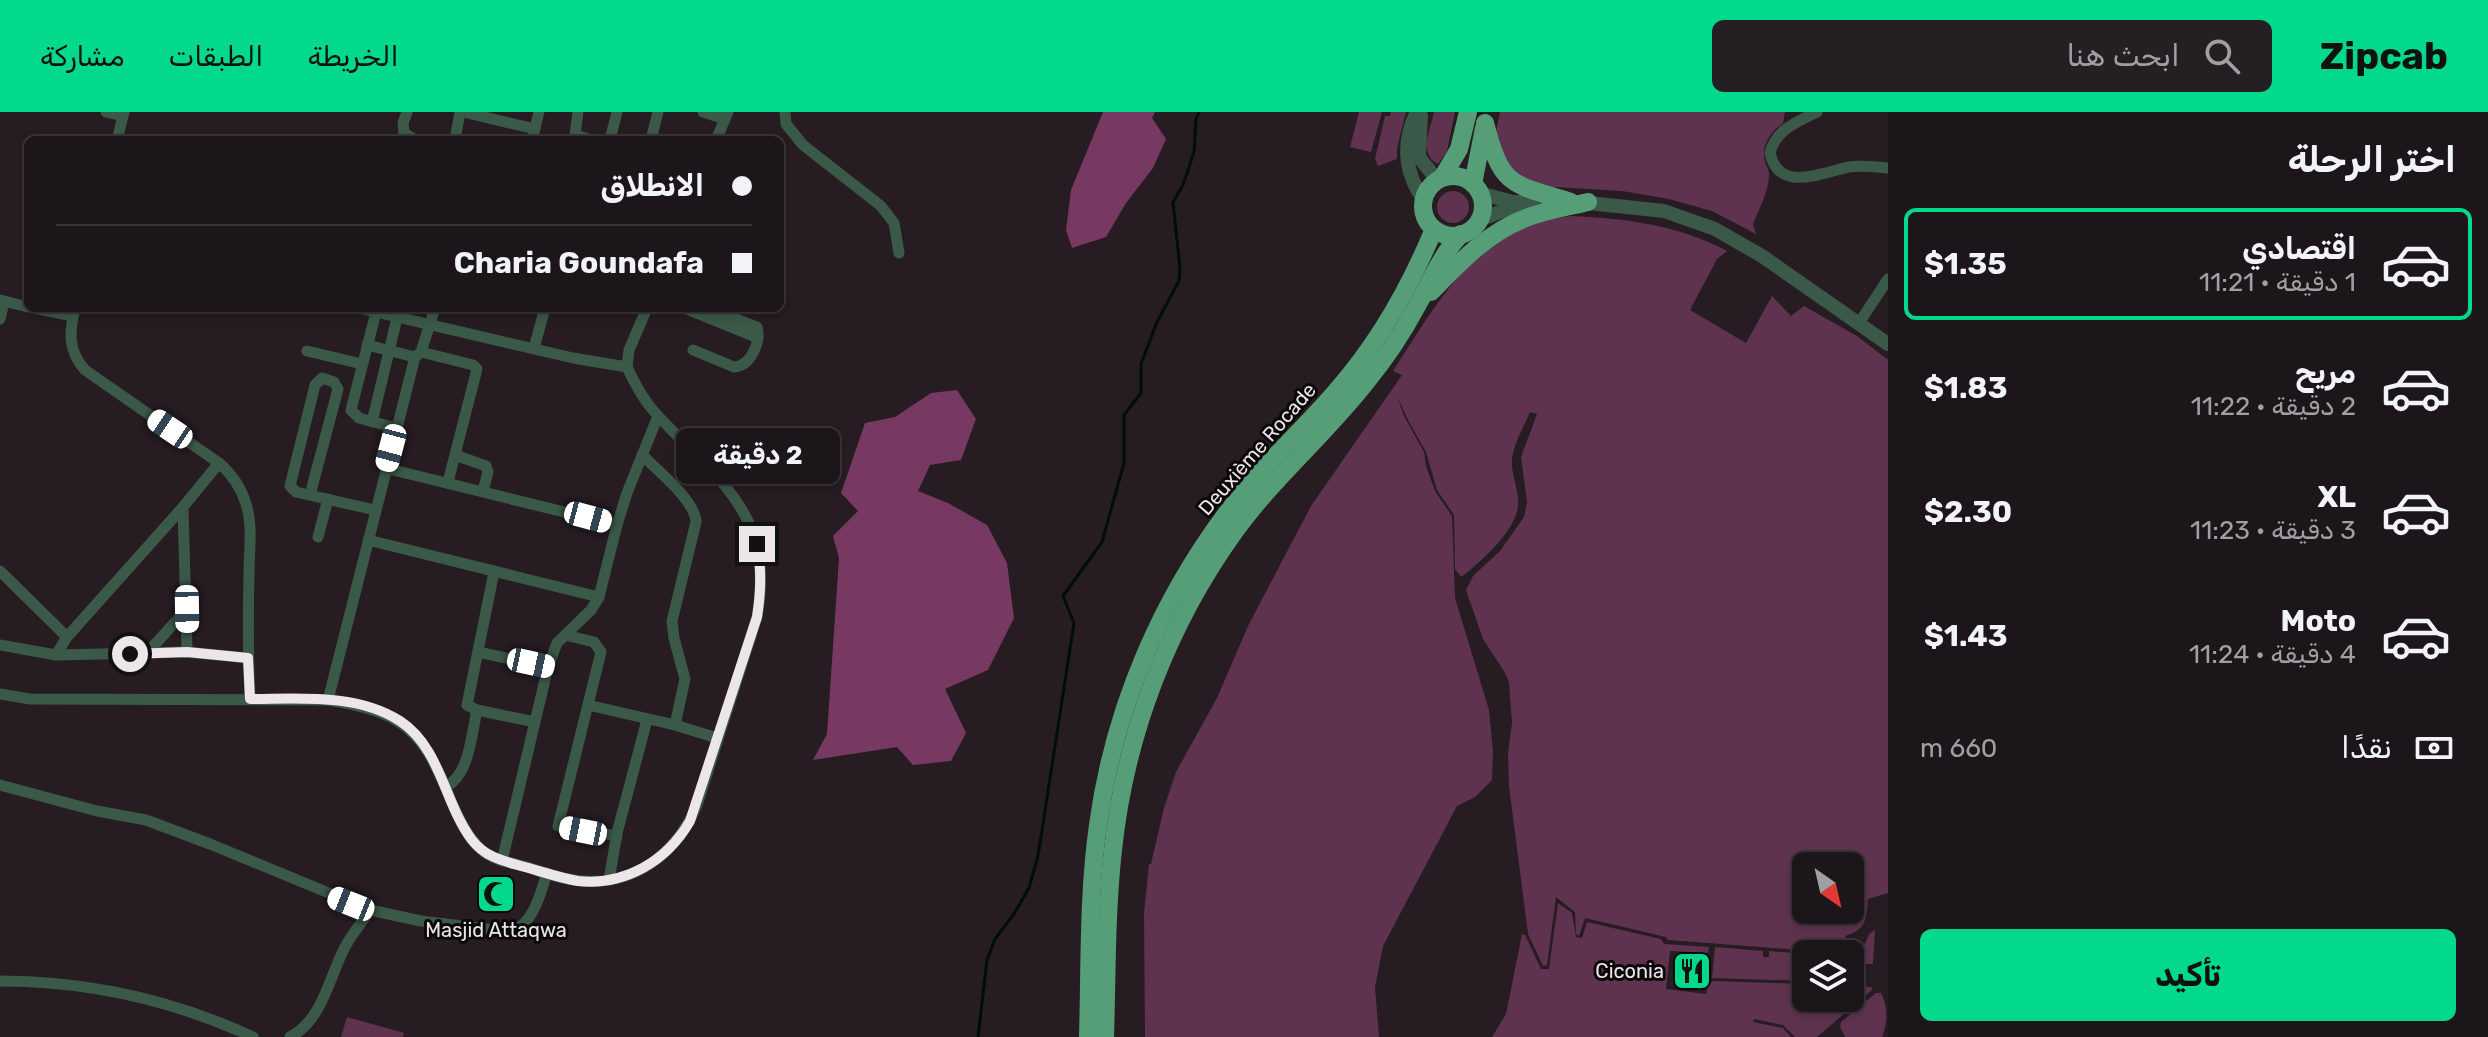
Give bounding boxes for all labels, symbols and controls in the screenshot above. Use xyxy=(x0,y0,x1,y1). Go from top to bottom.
search box xyxy=(1712,20,2272,92)
text: Zipcab xyxy=(2320,33,2448,79)
icon: search xyxy=(2200,34,2244,78)
text: ابحث هنا xyxy=(2066,38,2180,74)
text: مشاركة xyxy=(40,40,124,73)
text: الطبقات xyxy=(168,40,263,73)
text: الخريطة xyxy=(307,40,399,73)
text: اختر الرحلة xyxy=(2288,138,2456,181)
text: الانطلاق xyxy=(600,168,704,204)
icon: car xyxy=(2380,228,2452,300)
text: اقتصادي xyxy=(2242,231,2356,267)
text: Charia Goundafa xyxy=(454,245,704,281)
text: $1.35 xyxy=(1924,246,2007,282)
text: 1 دقيقة · 11:21 xyxy=(2199,267,2356,298)
icon: car xyxy=(2380,352,2452,424)
text: مريح xyxy=(2295,355,2356,391)
text: $1.83 xyxy=(1924,370,2007,406)
street label: Deuxième Rocade xyxy=(1193,378,1321,520)
text: 2 دقيقة · 11:22 xyxy=(2191,391,2356,422)
car xyxy=(143,406,197,452)
car xyxy=(373,422,409,474)
callout: 2 دقيقة xyxy=(675,428,839,484)
text: 2 دقيقة xyxy=(713,440,803,471)
icon: car xyxy=(2380,476,2452,548)
text: XL xyxy=(2317,479,2356,515)
text: $2.30 xyxy=(1924,494,2012,530)
car xyxy=(562,499,614,535)
text: 3 دقيقة · 11:23 xyxy=(2190,515,2356,546)
route end xyxy=(739,526,775,562)
car xyxy=(175,585,199,633)
icon: car xyxy=(2380,600,2452,672)
text: Moto xyxy=(2281,603,2356,639)
text: $1.43 xyxy=(1924,618,2008,654)
route start xyxy=(112,636,148,672)
text: 4 دقيقة · 11:24 xyxy=(2189,639,2356,670)
car xyxy=(505,646,557,680)
icon: cash xyxy=(2412,726,2456,770)
text: نقدًا xyxy=(2341,730,2392,766)
text: 660 m xyxy=(1920,733,1997,764)
car xyxy=(557,815,609,847)
north arrow xyxy=(1792,852,1864,924)
map controls xyxy=(1792,852,1864,1012)
mosque icon: Masjid Attaqwa xyxy=(475,873,517,915)
car xyxy=(324,884,378,924)
place label: Masjid Attaqwa xyxy=(425,918,567,942)
button: تأكيد xyxy=(1920,929,2456,1021)
button: layers xyxy=(1792,940,1864,1012)
restaurant icon: Ciconia xyxy=(1671,950,1713,992)
place label: Ciconia xyxy=(1595,959,1664,983)

